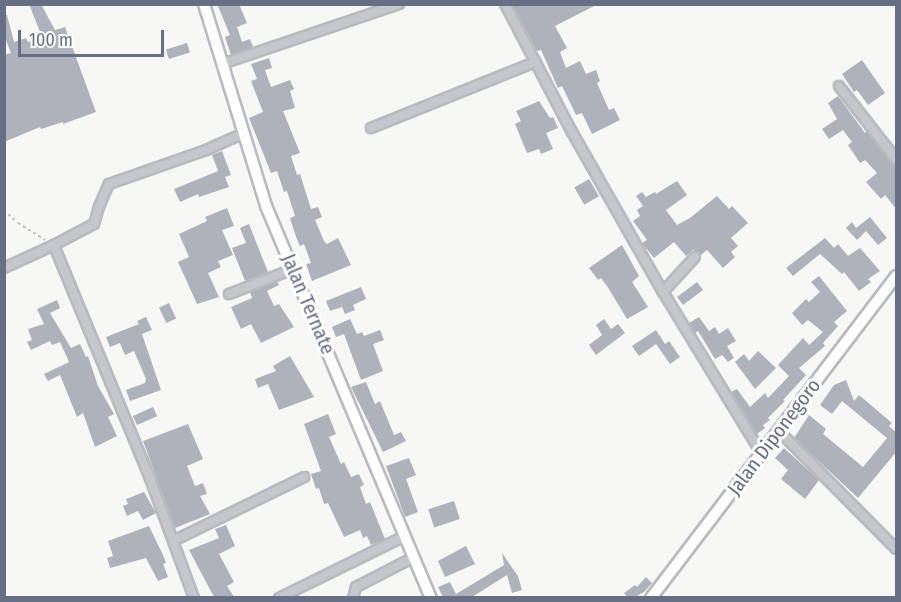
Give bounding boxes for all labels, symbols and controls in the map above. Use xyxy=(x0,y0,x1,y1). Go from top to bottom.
scale bar xyxy=(21,18,166,56)
text: 100 m xyxy=(29,29,73,51)
street label: Jalan Ternate xyxy=(276,250,340,358)
street label: Jalan Diponegoro xyxy=(722,374,826,500)

